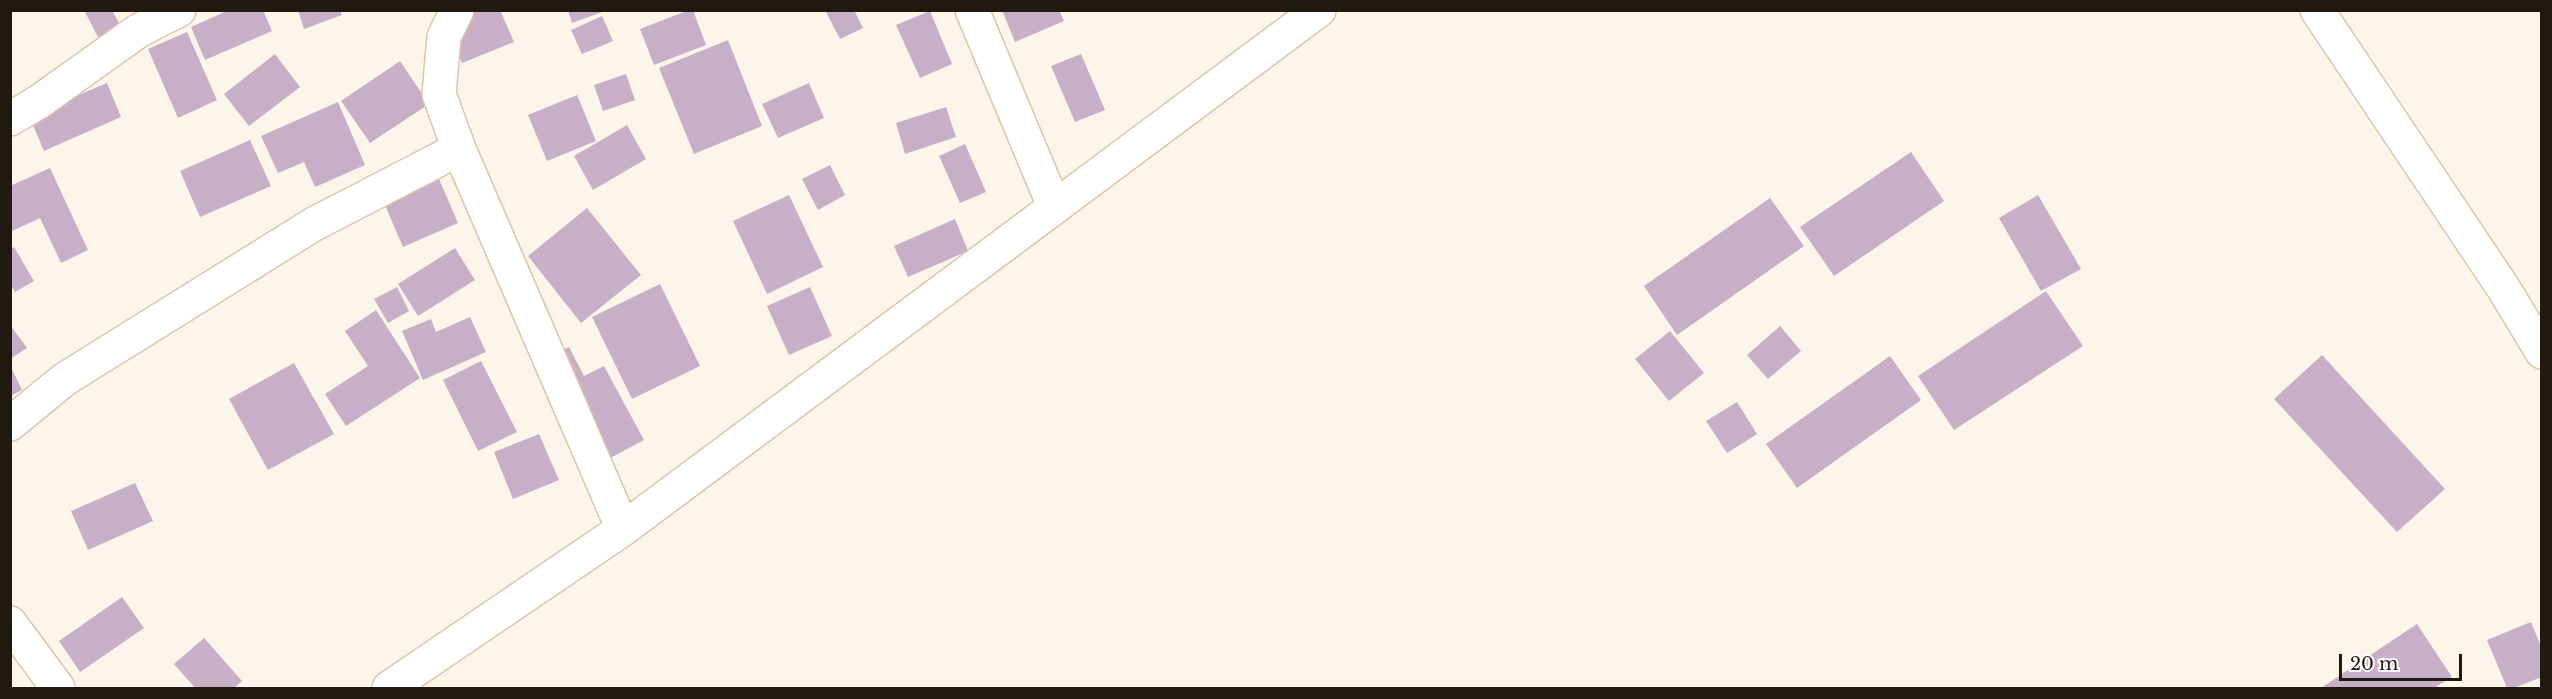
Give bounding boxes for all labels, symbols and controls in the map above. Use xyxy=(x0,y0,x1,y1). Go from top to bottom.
scale bar xyxy=(2342,642,2465,680)
text: 20 m xyxy=(2350,653,2398,675)

